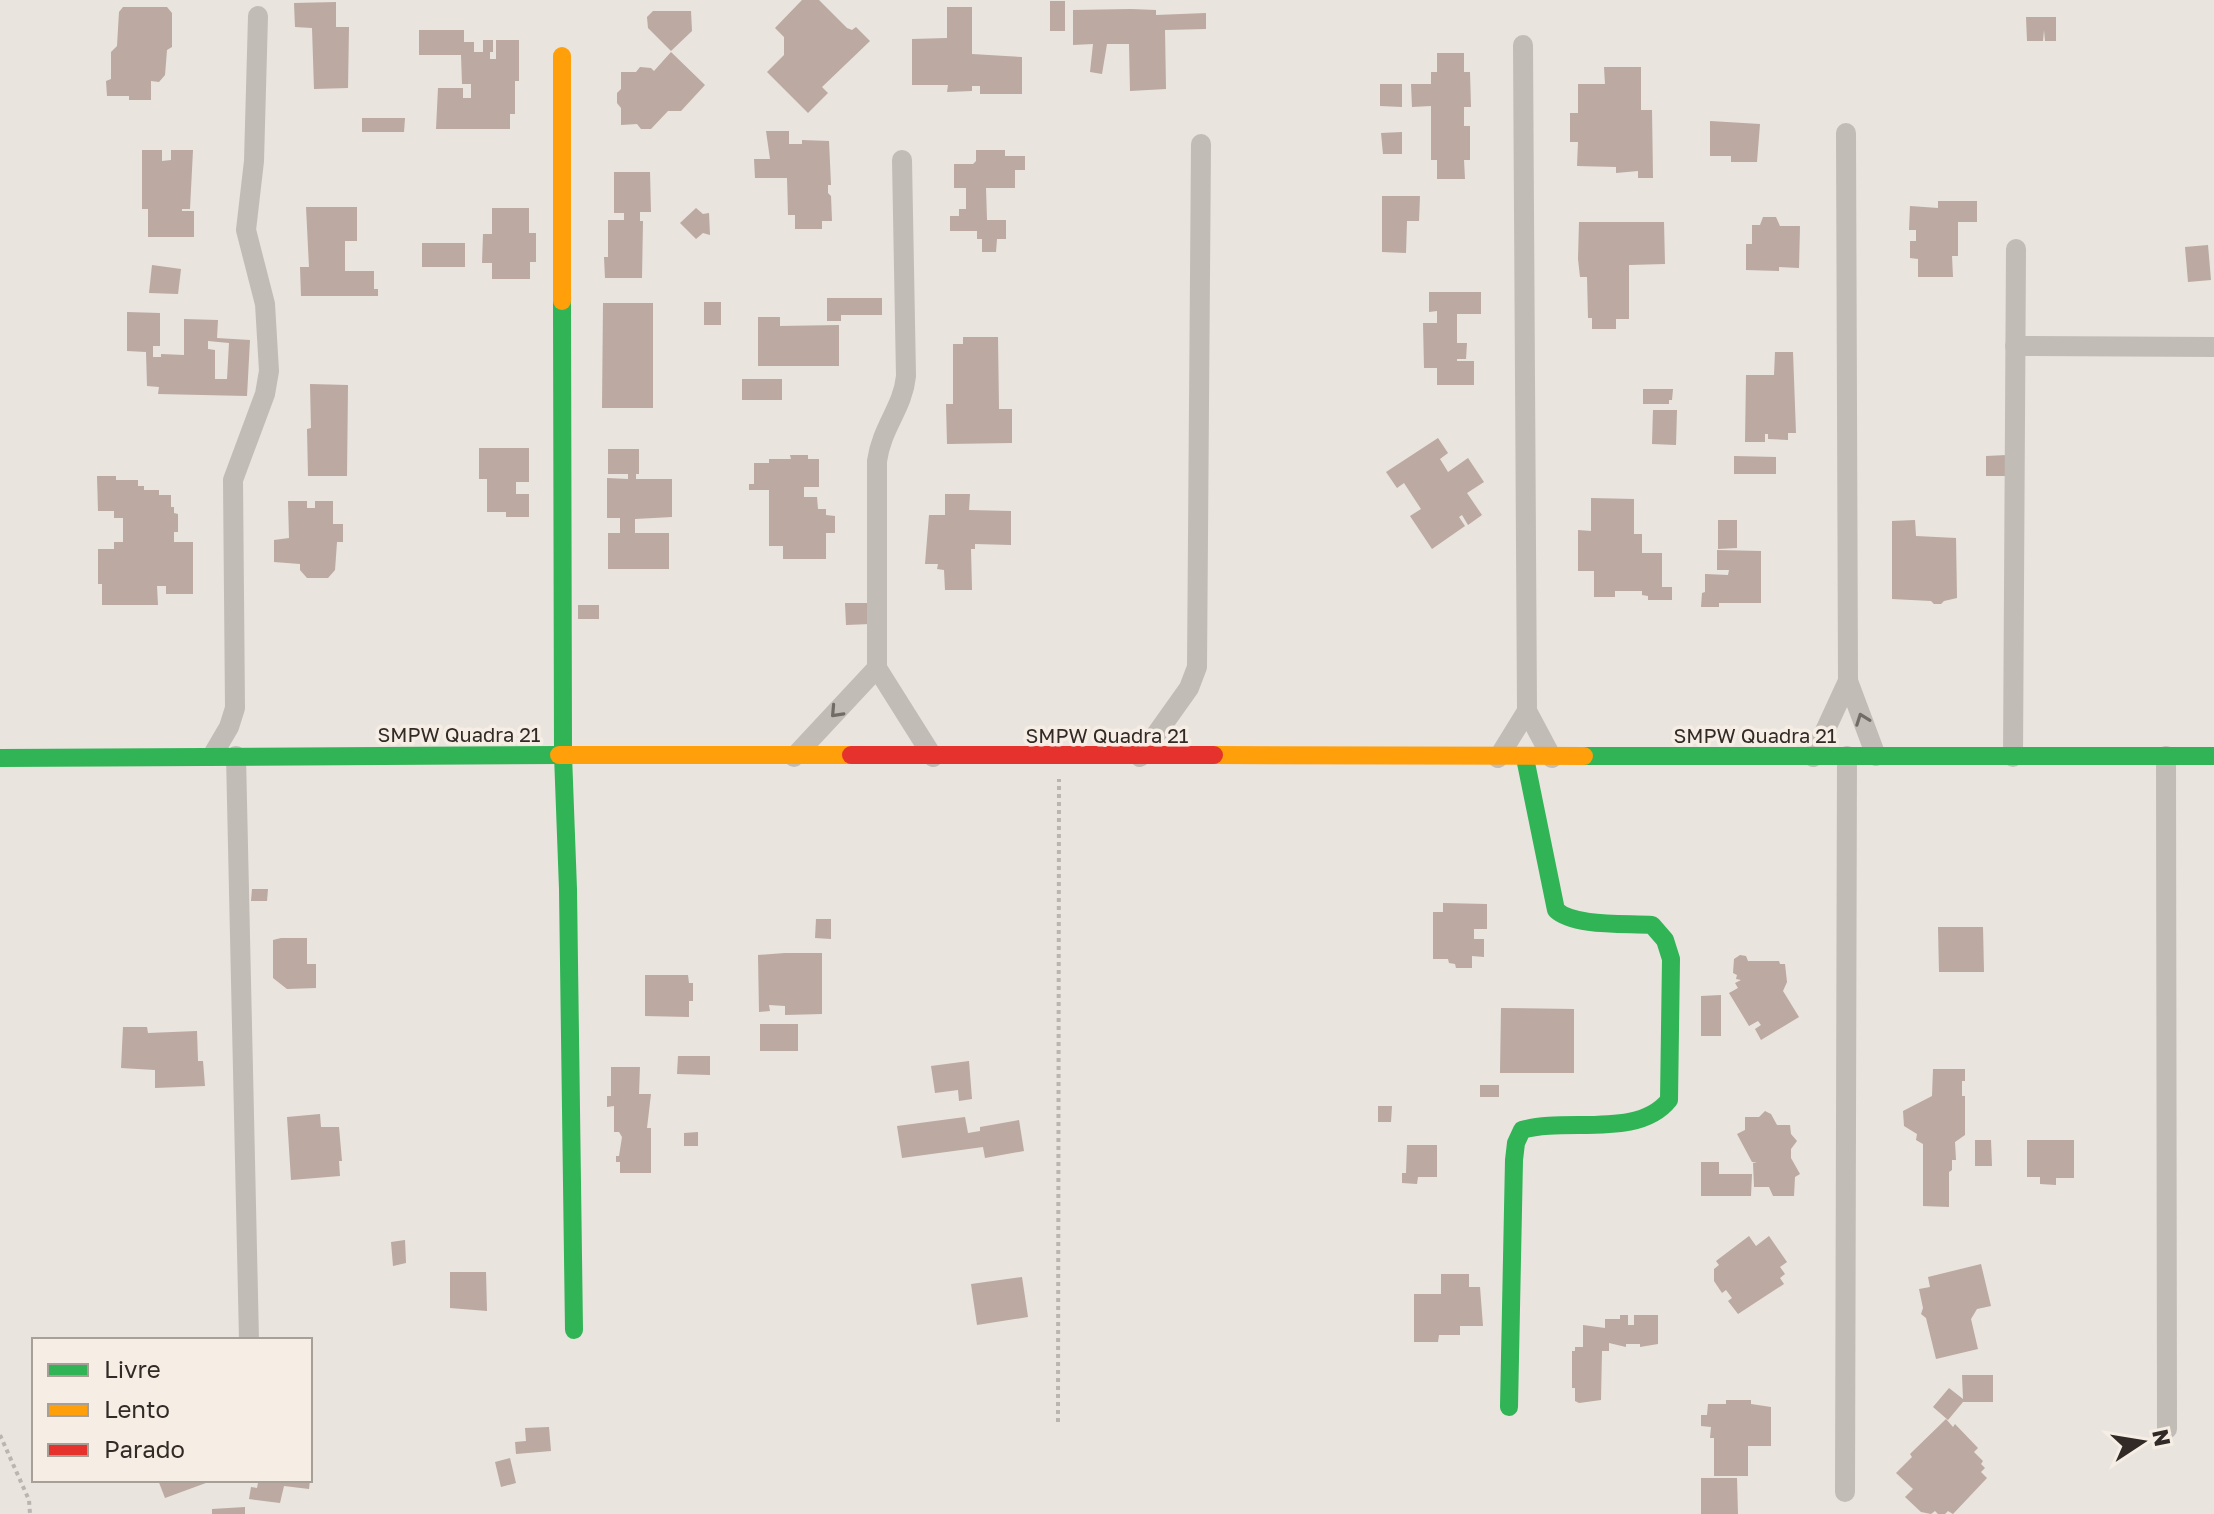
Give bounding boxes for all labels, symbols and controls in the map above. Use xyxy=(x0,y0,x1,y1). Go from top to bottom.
one-way arrow xyxy=(831,703,845,718)
one-way arrow xyxy=(1855,712,1872,726)
street label: SMPW Quadra 21 xyxy=(378,722,541,746)
street label: SMPW Quadra 21 xyxy=(1026,723,1189,747)
street label: SMPW Quadra 21 xyxy=(1674,723,1837,747)
legend xyxy=(32,1338,312,1482)
text: Livre xyxy=(104,1354,161,1383)
text: Lento xyxy=(104,1394,170,1423)
north arrow xyxy=(2102,1402,2182,1482)
text: N xyxy=(2147,1427,2177,1449)
text: Parado xyxy=(104,1434,185,1463)

